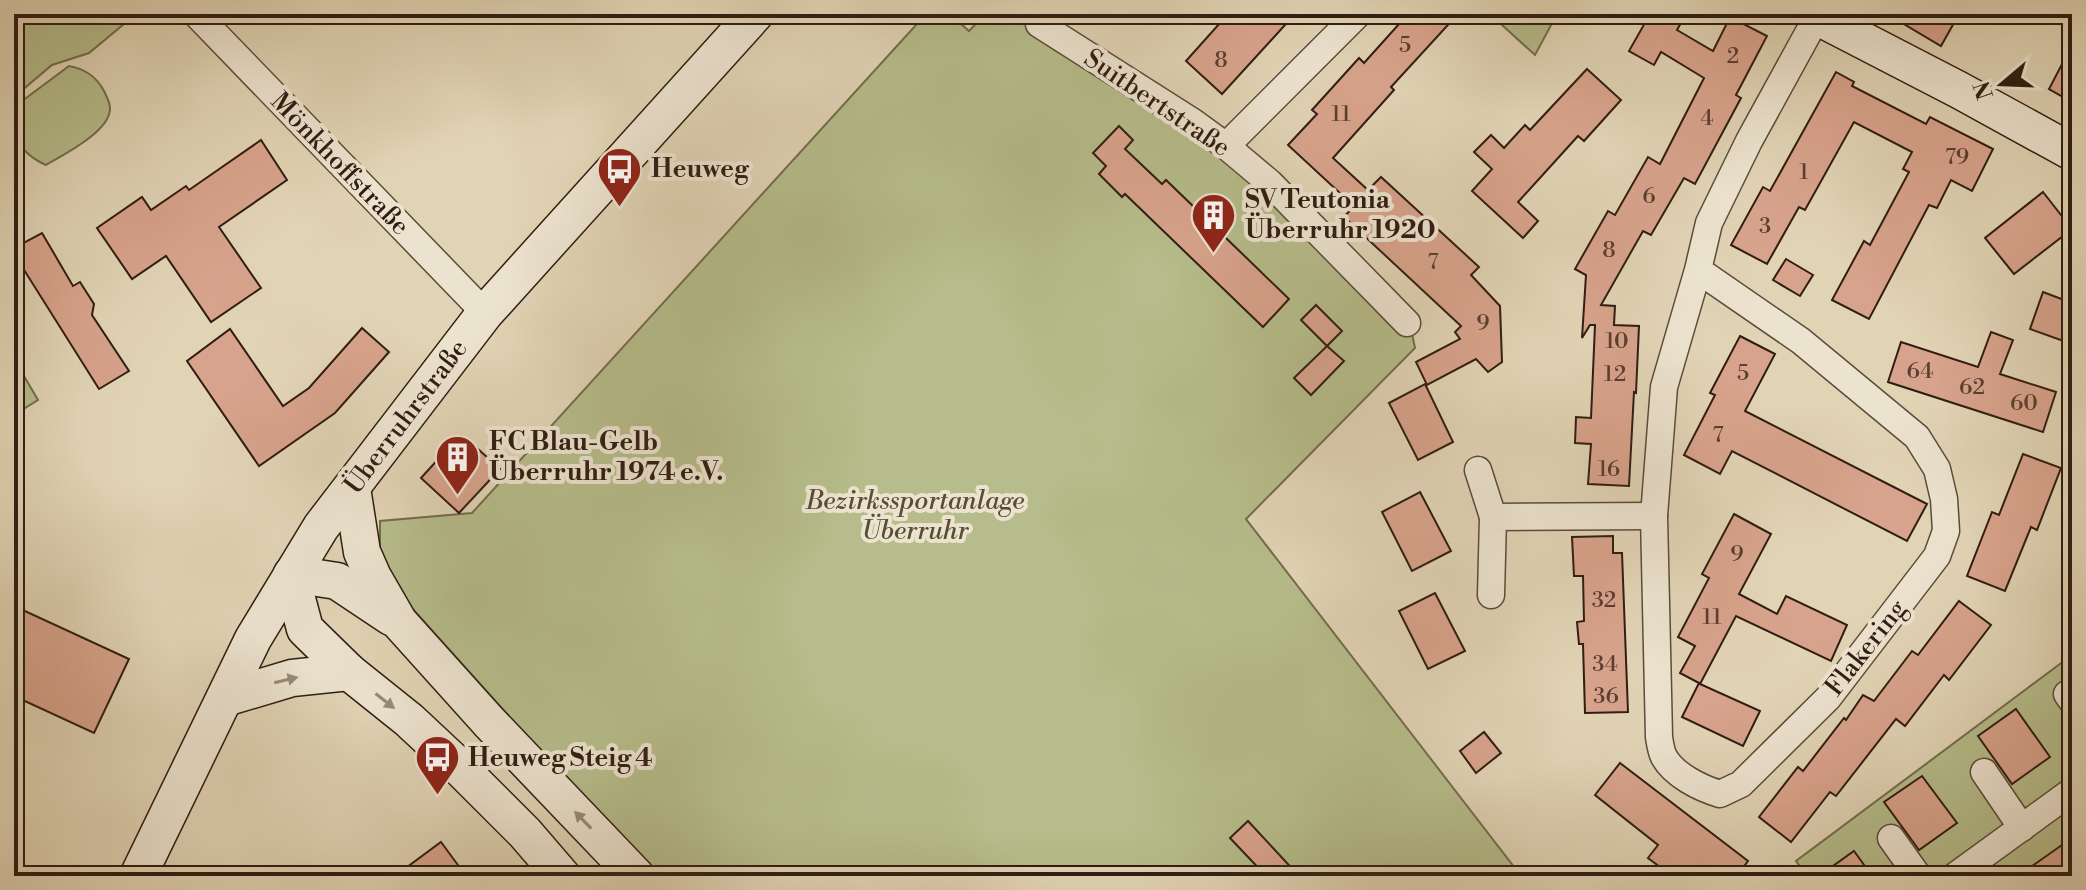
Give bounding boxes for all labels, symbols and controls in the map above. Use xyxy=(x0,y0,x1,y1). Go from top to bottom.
house number: 5 xyxy=(1399,32,1411,59)
street label: Suitbertstraße xyxy=(1078,42,1236,164)
house number: 2 xyxy=(1727,43,1739,70)
north arrow xyxy=(1962,44,2042,124)
house number: 8 xyxy=(1214,47,1228,74)
text: N xyxy=(1969,77,2000,103)
street label: Mönkhoffstraße xyxy=(264,86,416,242)
house number: 11 xyxy=(1331,101,1351,128)
house number: 4 xyxy=(1700,105,1714,132)
house number: 79 xyxy=(1945,144,1969,171)
bus stop icon: Heuweg xyxy=(596,145,644,208)
place label: Heuweg xyxy=(651,153,750,185)
house number: 1 xyxy=(1799,159,1809,186)
house number: 6 xyxy=(1642,183,1656,210)
place label: SV Teutonia Überruhr 1920 xyxy=(1245,184,1436,246)
building icon: SV Teutonia Überruhr 1920 xyxy=(1190,191,1238,254)
house number: 3 xyxy=(1759,213,1771,240)
house number: 8 xyxy=(1602,237,1616,264)
house number: 7 xyxy=(1427,249,1439,276)
house number: 9 xyxy=(1476,310,1490,337)
house number: 10 xyxy=(1605,328,1629,355)
street label: Überruhrstraße xyxy=(337,333,475,501)
house number: 64 xyxy=(1907,358,1933,385)
house number: 5 xyxy=(1737,360,1749,387)
house number: 12 xyxy=(1604,361,1626,388)
house number: 62 xyxy=(1959,374,1985,401)
house number: 60 xyxy=(2010,390,2038,417)
house number: 7 xyxy=(1712,422,1724,449)
place label: FC Blau-Gelb Überruhr 1974 e.V. xyxy=(489,426,723,488)
building icon: FC Blau-Gelb Überruhr 1974 e.V. xyxy=(434,433,482,496)
house number: 16 xyxy=(1598,456,1620,483)
park label: Bezirkssportanlage Überruhr xyxy=(805,485,1024,547)
house number: 9 xyxy=(1730,541,1744,568)
house number: 32 xyxy=(1592,587,1616,614)
street label: Flakering xyxy=(1818,593,1914,703)
house number: 11 xyxy=(1702,604,1722,631)
house number: 34 xyxy=(1592,651,1618,678)
one-way arrow xyxy=(274,674,299,686)
house number: 36 xyxy=(1593,683,1619,710)
one-way arrow xyxy=(375,692,395,708)
bus stop icon: Heuweg Steig 4 xyxy=(413,734,461,797)
place label: Heuweg Steig 4 xyxy=(468,742,653,774)
one-way arrow xyxy=(574,810,592,829)

